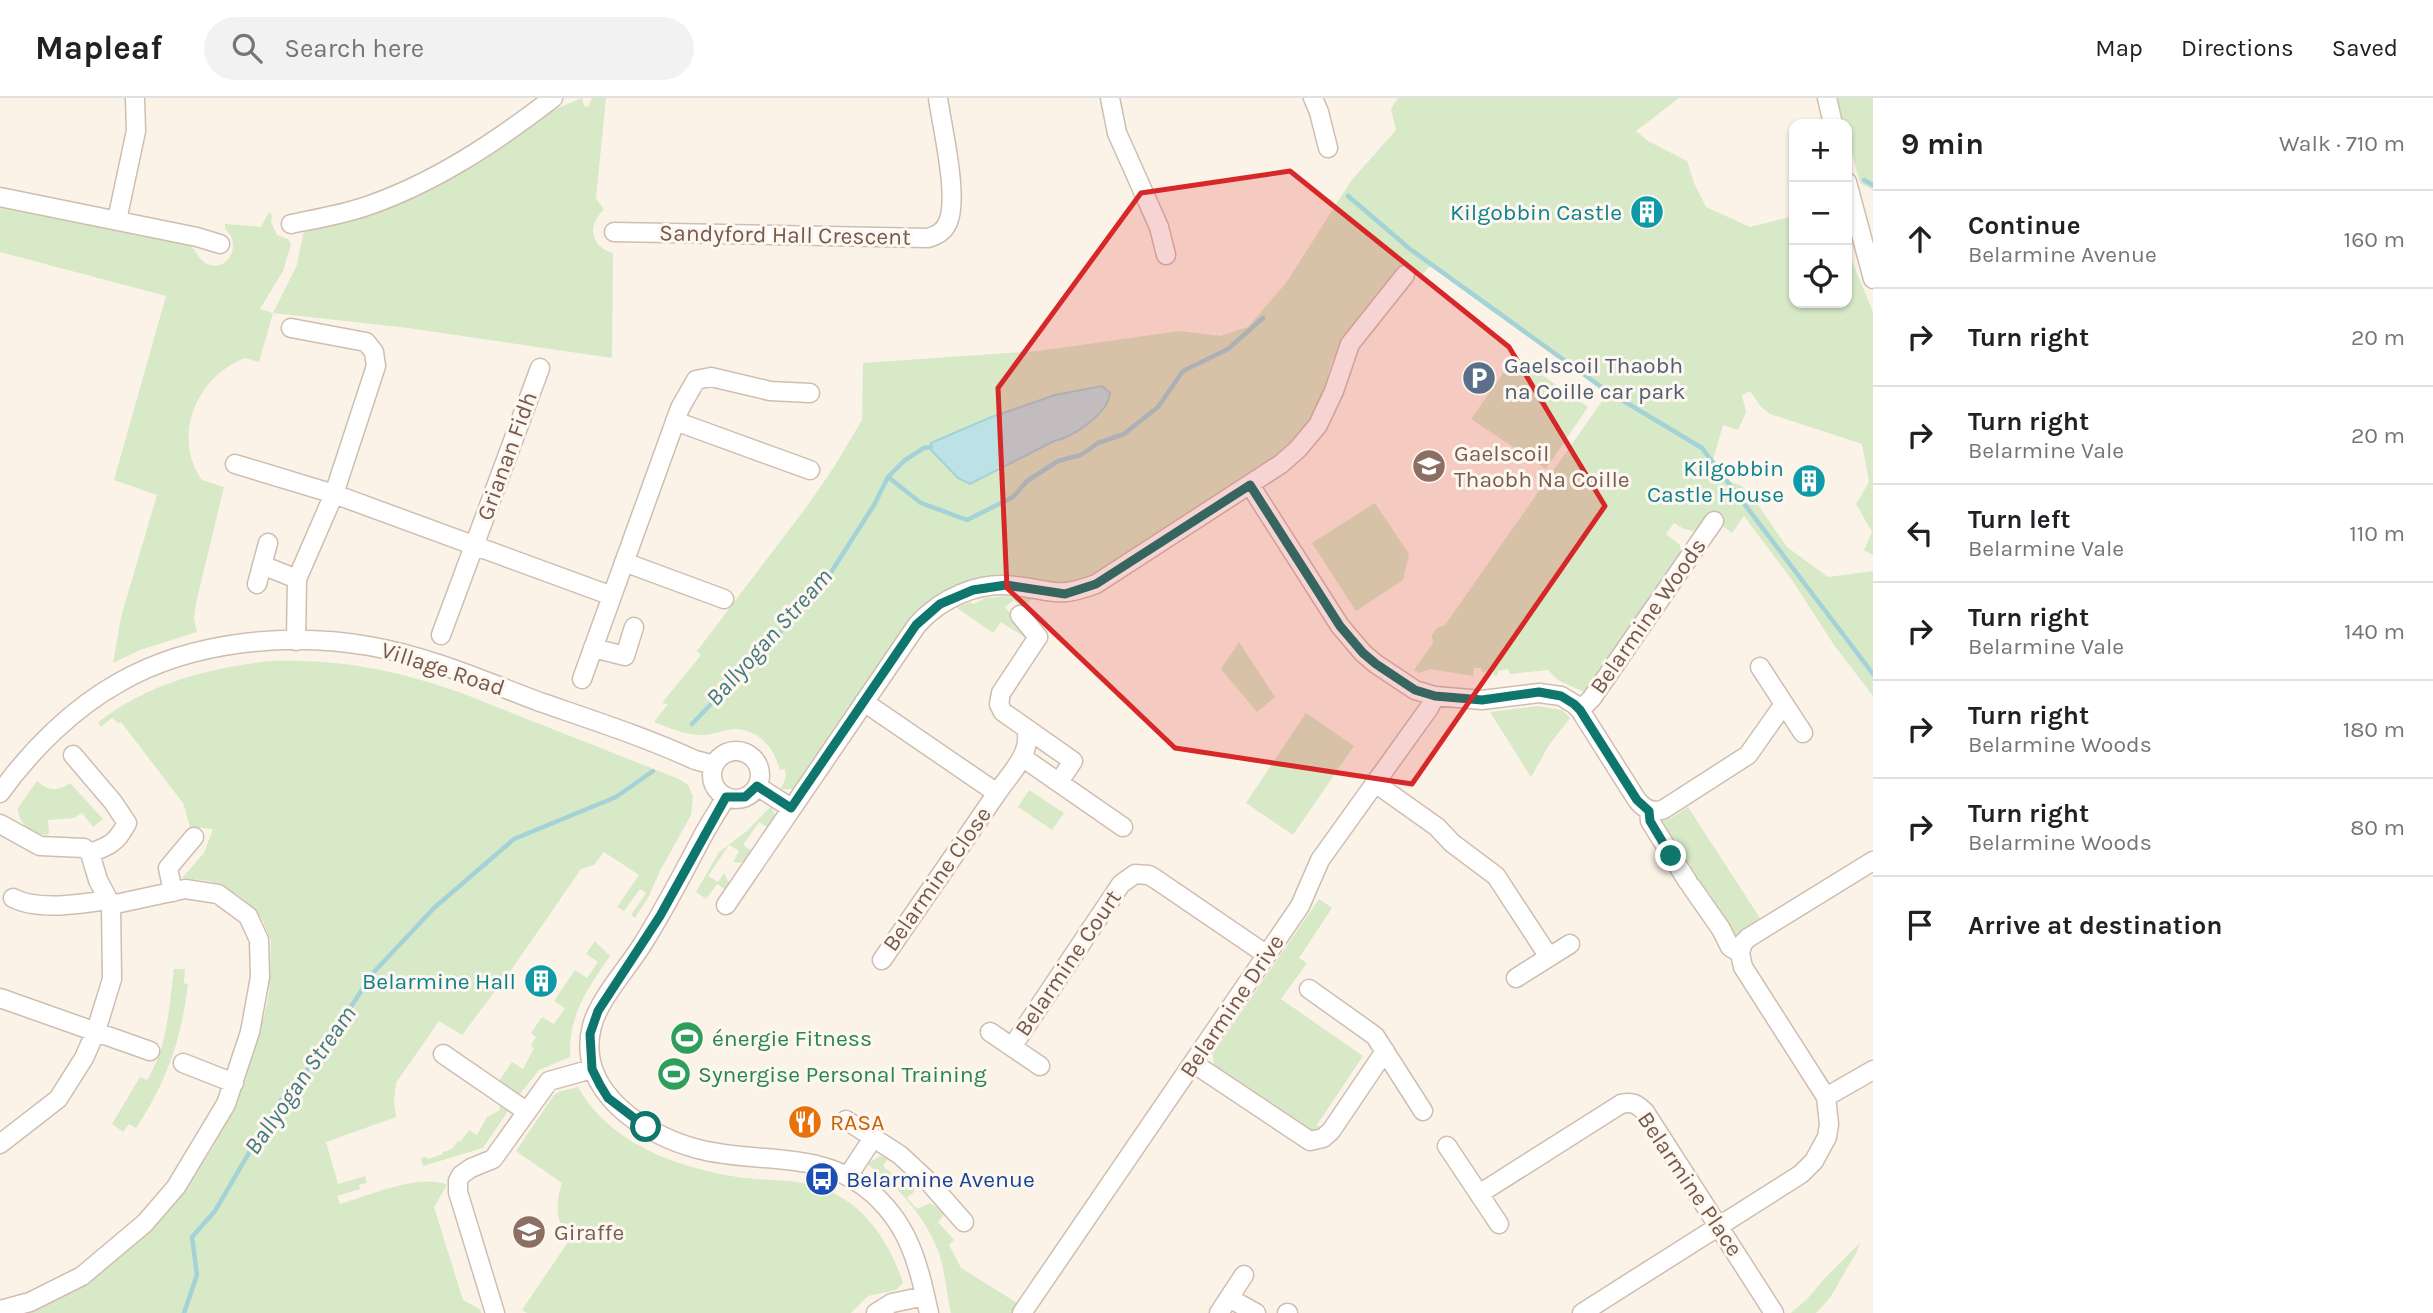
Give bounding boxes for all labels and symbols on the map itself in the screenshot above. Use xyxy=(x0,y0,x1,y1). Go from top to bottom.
building icon: Kilgobbin Castle xyxy=(1628,193,1666,231)
place label: Kilgobbin Castle xyxy=(1450,199,1622,226)
street label: Sandyford Hall Crescent xyxy=(659,219,911,251)
place label: Gaelscoil Thaobh na Coille car park xyxy=(1504,352,1685,405)
parking icon: Gaelscoil Thaobh na Coille car park xyxy=(1460,359,1498,397)
street label: Grianan Fidh xyxy=(471,388,543,524)
place label: Gaelscoil Thaobh Na Coille xyxy=(1454,440,1630,493)
school or university icon: Gaelscoil Thaobh Na Coille xyxy=(1410,447,1448,485)
place label: Kilgobbin Castle House xyxy=(1647,455,1784,508)
building icon: Kilgobbin Castle House xyxy=(1790,462,1828,500)
street label: Belarmine Woods xyxy=(1584,533,1712,699)
water label: Ballyogan Stream xyxy=(700,563,838,711)
street label: Village Road xyxy=(378,636,508,702)
street label: Belarmine Close xyxy=(877,802,997,956)
route end xyxy=(1655,840,1686,871)
street label: Belarmine Court xyxy=(1009,884,1127,1041)
street label: Belarmine Drive xyxy=(1174,929,1290,1083)
building icon: Belarmine Hall xyxy=(522,962,560,1000)
place label: Belarmine Hall xyxy=(362,968,516,995)
water label: Ballyogan Stream xyxy=(238,1000,362,1160)
sports icon: énergie Fitness xyxy=(668,1019,706,1057)
place label: énergie Fitness xyxy=(712,1025,872,1052)
sports icon: Synergise Personal Training xyxy=(655,1055,693,1093)
place label: Synergise Personal Training xyxy=(698,1061,987,1088)
restaurant icon: RASA xyxy=(786,1103,824,1141)
street label: Belarmine Place xyxy=(1632,1107,1748,1261)
place label: RASA xyxy=(830,1109,884,1136)
route start xyxy=(630,1111,661,1142)
bus stop icon: Belarmine Avenue xyxy=(803,1160,841,1198)
place label: Belarmine Avenue xyxy=(846,1166,1035,1193)
school or university icon: Giraffe xyxy=(510,1213,548,1251)
place label: Giraffe xyxy=(554,1219,624,1246)

